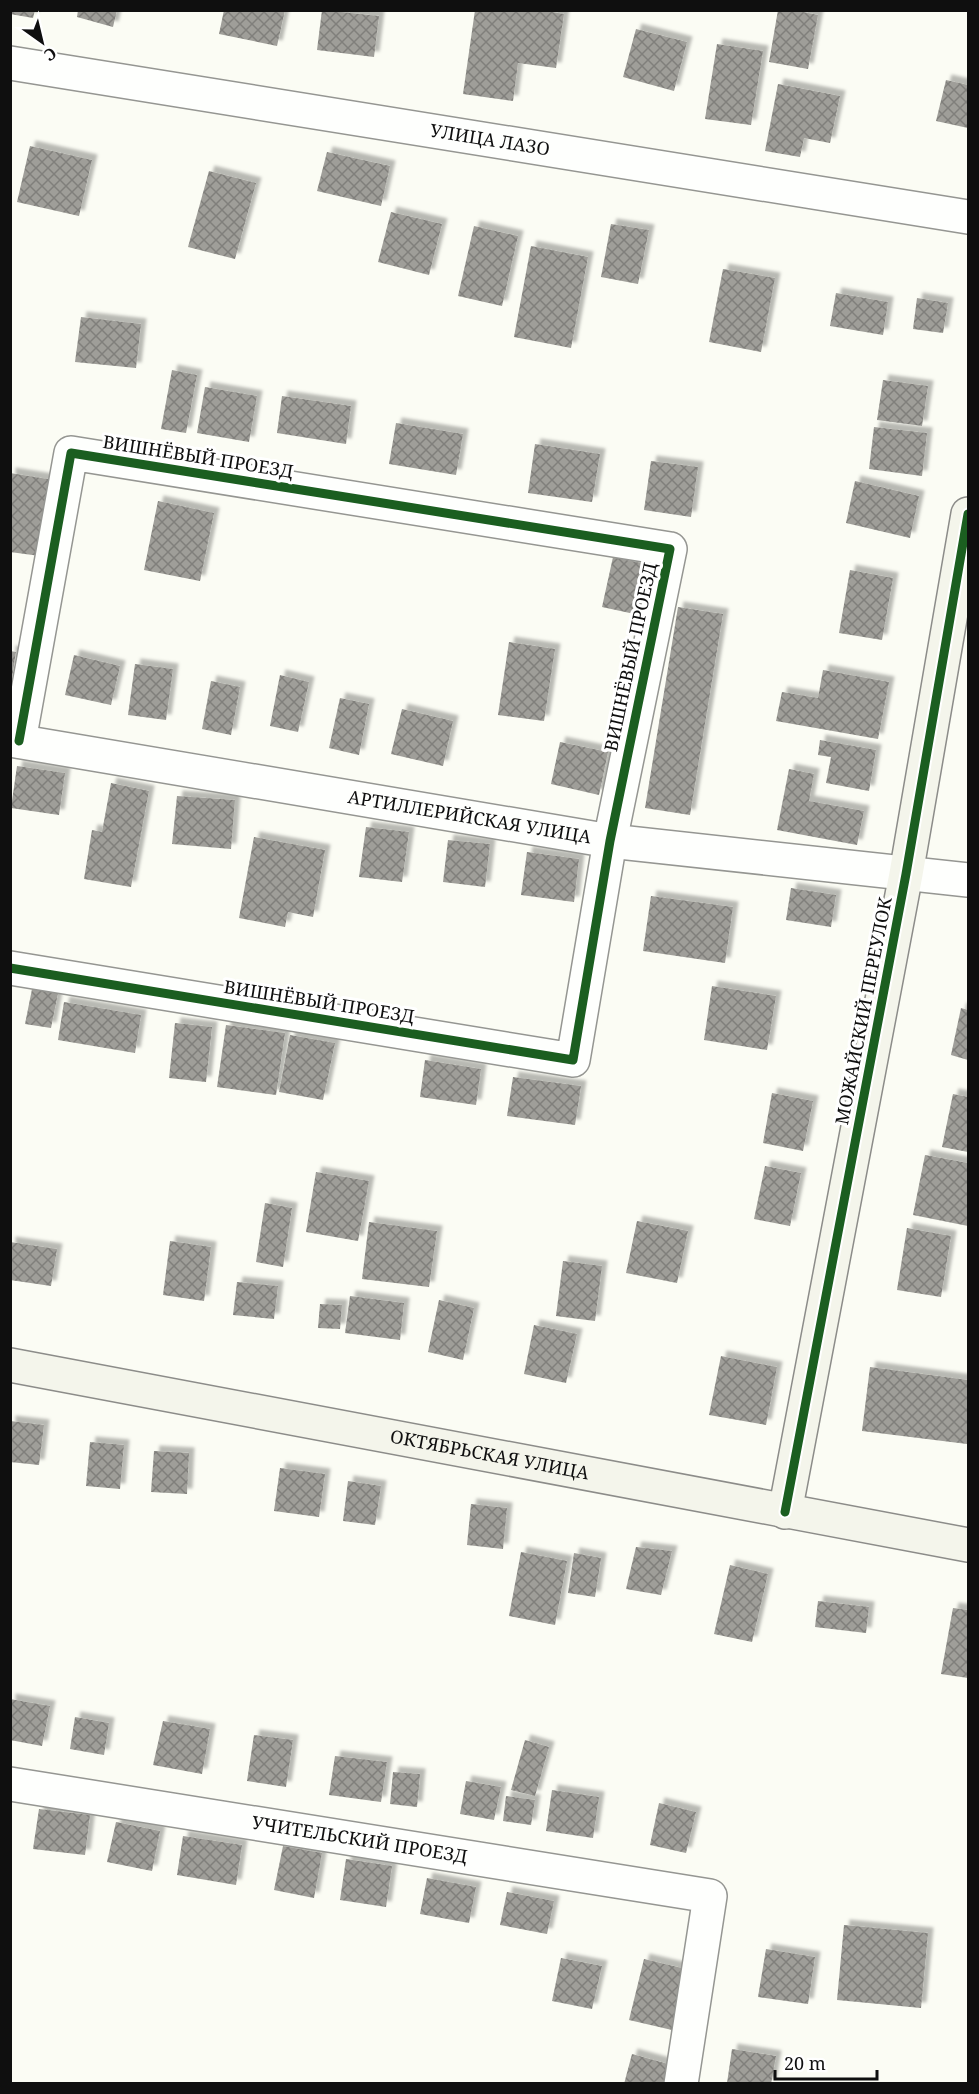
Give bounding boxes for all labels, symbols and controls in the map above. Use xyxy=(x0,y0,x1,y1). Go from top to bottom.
north arrow xyxy=(12,12,72,72)
text: С xyxy=(40,42,61,66)
street label: УЛИЦА ЛАЗО xyxy=(428,118,552,161)
street label: ВИШНЁВЫЙ ПРОЕЗД xyxy=(101,429,295,483)
street label: ВИШНЁВЫЙ ПРОЕЗД xyxy=(598,560,662,753)
street label: АРТИЛЛЕРИЙСКАЯ УЛИЦА xyxy=(346,784,594,849)
street label: МОЖАЙСКИЙ ПЕРЕУЛОК xyxy=(829,895,897,1127)
street label: ВИШНЁВЫЙ ПРОЕЗД xyxy=(222,974,416,1028)
street label: ОКТЯБРЬСКАЯ УЛИЦА xyxy=(388,1424,592,1485)
street label: УЧИТЕЛЬСКИЙ ПРОЕЗД xyxy=(250,1810,469,1868)
scale bar xyxy=(775,2043,877,2081)
text: 20 m xyxy=(784,2051,826,2075)

